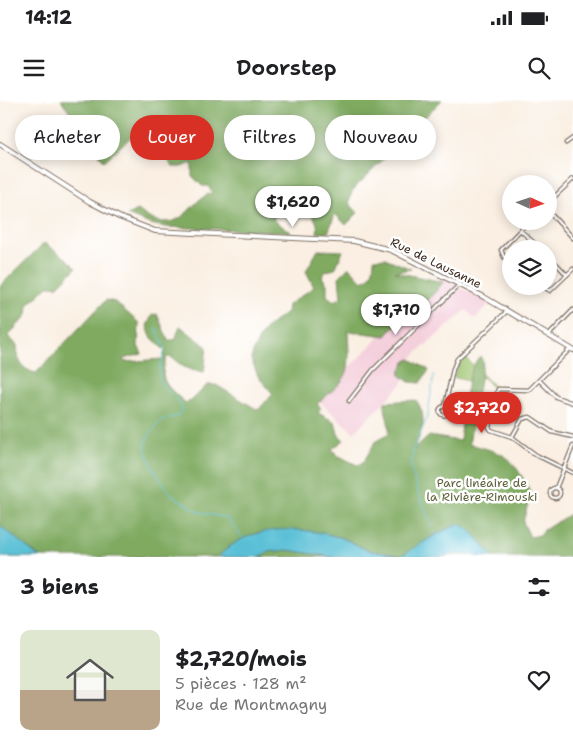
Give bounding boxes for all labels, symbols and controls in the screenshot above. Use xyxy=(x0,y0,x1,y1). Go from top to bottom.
text: 14:12 xyxy=(25,5,72,30)
text: Doorstep xyxy=(236,53,337,82)
icon: menu xyxy=(20,54,48,82)
icon: search xyxy=(525,54,553,82)
chip: Acheter xyxy=(15,115,120,160)
chip: Louer xyxy=(130,115,214,160)
chip: Filtres xyxy=(224,115,315,160)
chip: Nouveau xyxy=(325,115,436,160)
north arrow xyxy=(502,175,558,230)
map controls xyxy=(502,175,557,295)
pin: $1,620 xyxy=(252,186,334,228)
text: $1,620 xyxy=(266,191,320,212)
street label: Rue de Lausanne xyxy=(388,234,484,292)
button: layers xyxy=(502,240,557,295)
pin: $1,710 xyxy=(355,294,437,336)
text: $1,710 xyxy=(372,299,420,320)
pin: $2,720 xyxy=(441,392,523,434)
text: $2,720 xyxy=(454,397,510,418)
park label: Parc linéaire de la Rivière-Rimouski xyxy=(427,475,537,505)
text: 3 biens xyxy=(20,573,99,601)
icon: filters xyxy=(525,573,553,601)
text: $2,720/mois xyxy=(175,645,307,673)
icon: home xyxy=(60,650,120,710)
icon: heart xyxy=(525,666,553,694)
text: 5 pièces · 128 m² xyxy=(175,673,307,694)
text: Rue de Montmagny xyxy=(175,694,327,715)

